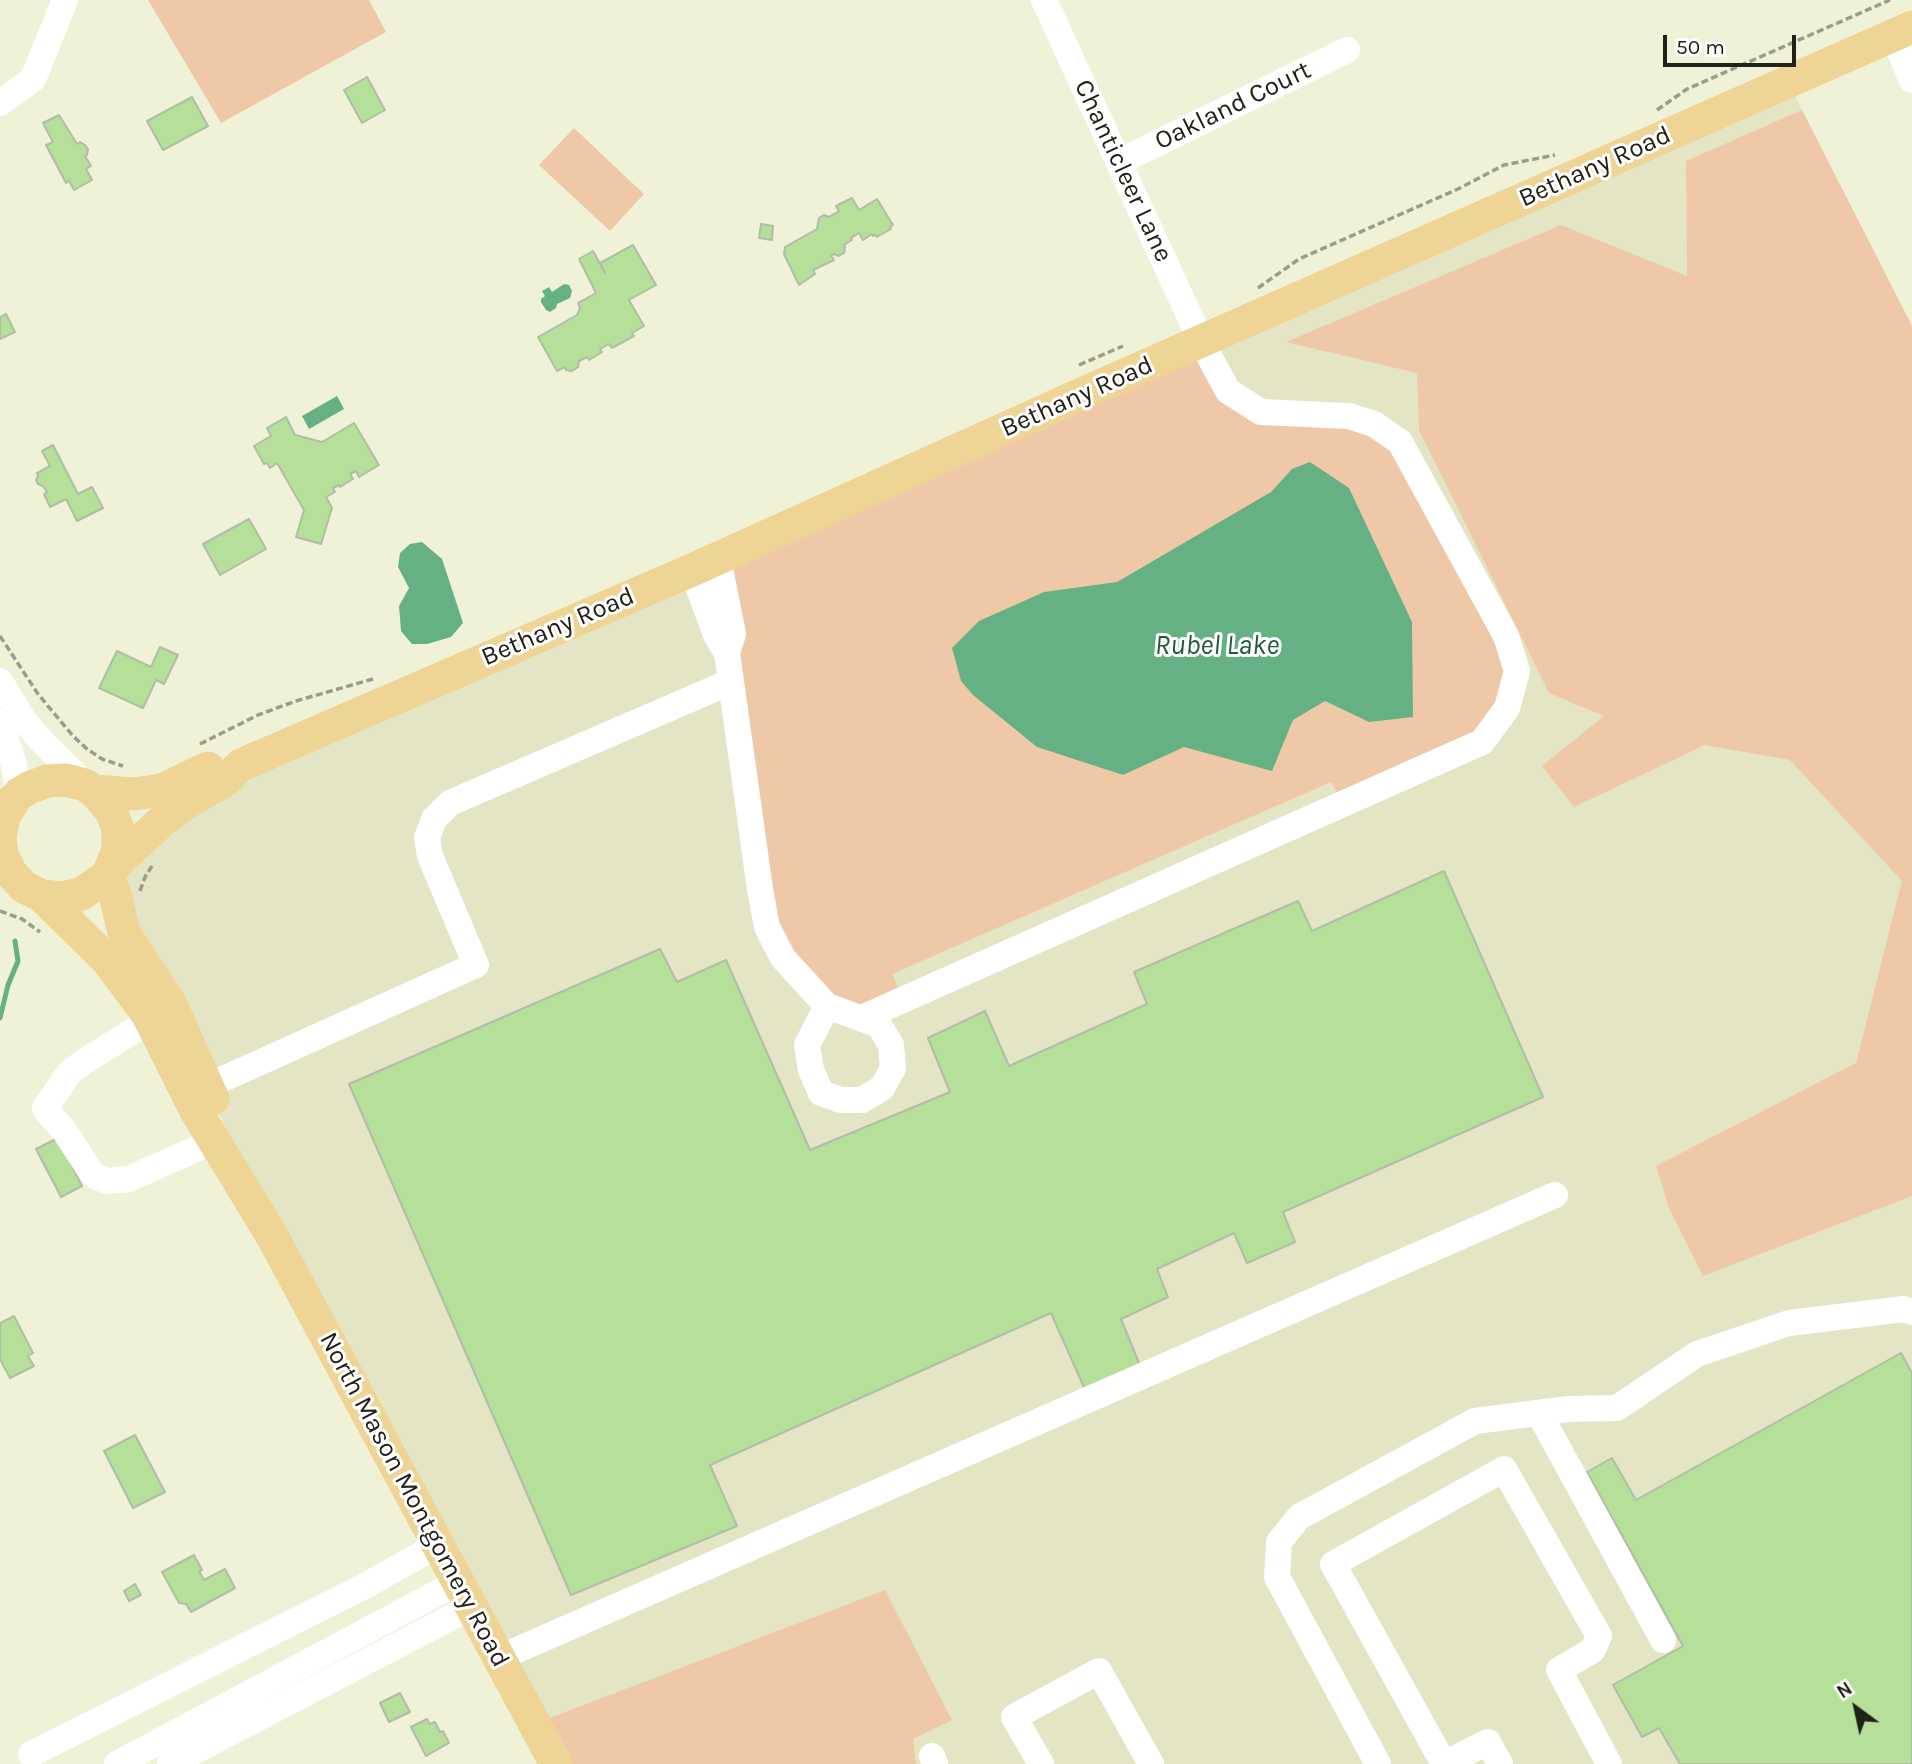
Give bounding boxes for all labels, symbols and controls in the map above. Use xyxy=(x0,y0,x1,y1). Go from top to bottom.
scale bar xyxy=(1667,21,1800,65)
text: 50 m xyxy=(1676,35,1725,59)
street label: Oakland Court xyxy=(1150,55,1316,157)
street label: Chanticleer Lane xyxy=(1067,75,1179,267)
street label: Bethany Road xyxy=(1514,120,1676,214)
street label: Bethany Road xyxy=(996,350,1158,444)
street label: Bethany Road xyxy=(477,581,639,673)
water label: Rubel Lake xyxy=(1155,629,1279,663)
street label: North Mason Montgomery Road xyxy=(312,1327,516,1673)
north arrow xyxy=(1821,1673,1891,1743)
text: N xyxy=(1833,1677,1856,1703)

